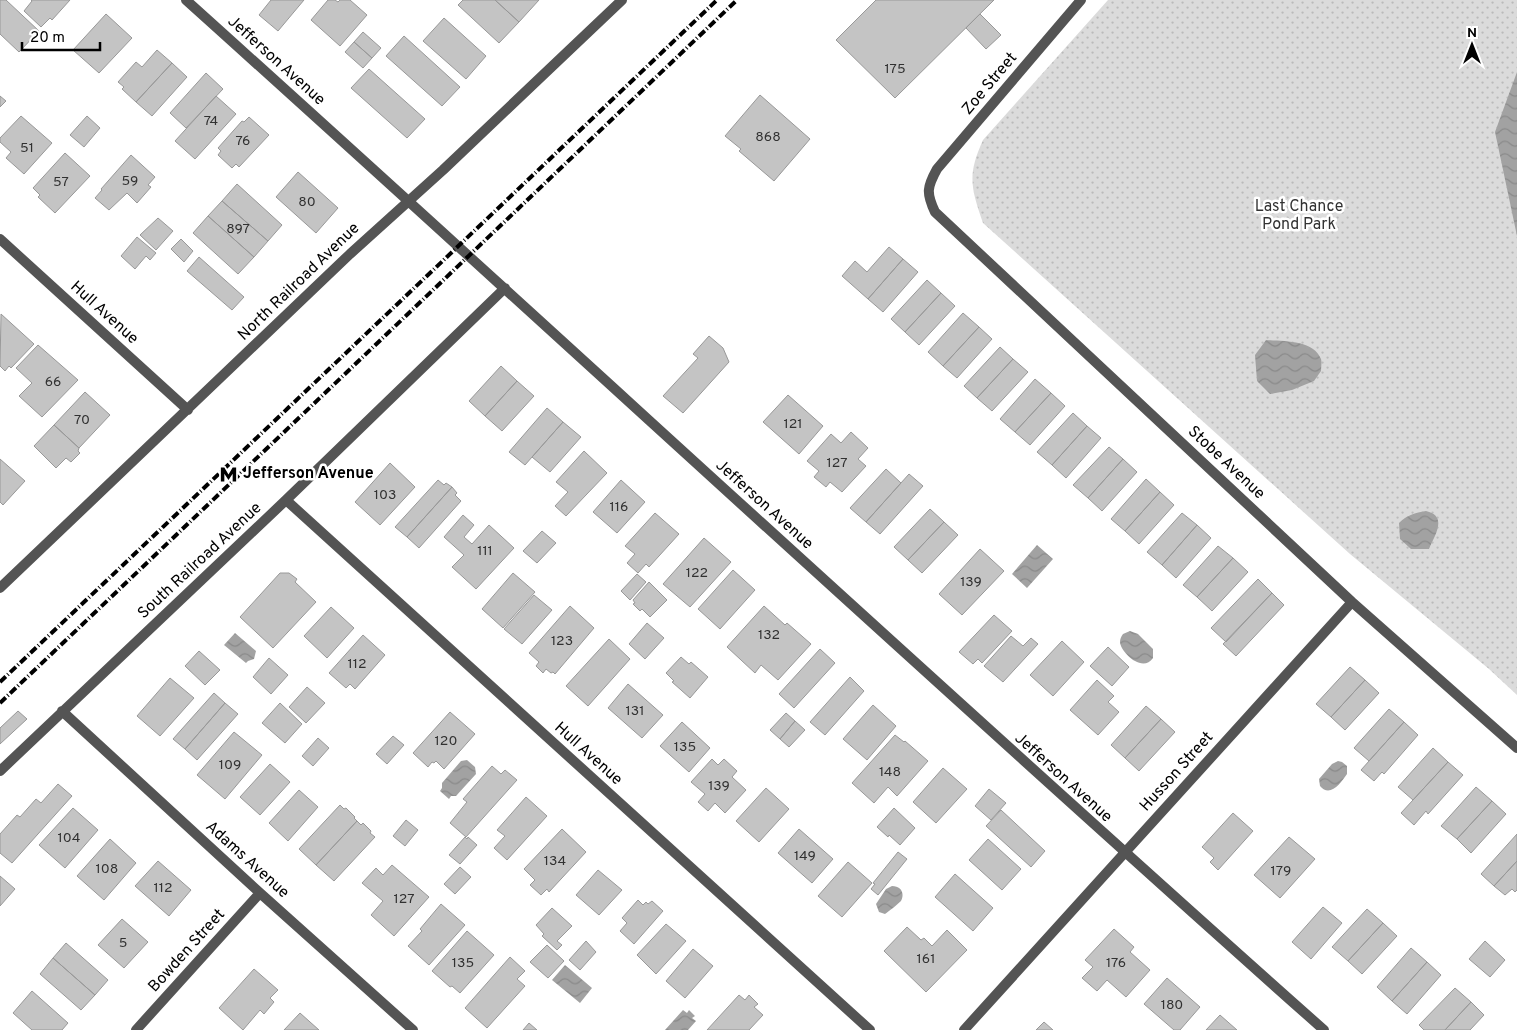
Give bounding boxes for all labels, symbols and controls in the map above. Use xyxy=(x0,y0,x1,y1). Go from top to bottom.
street label: Jefferson Avenue xyxy=(223,12,329,110)
scale bar xyxy=(22,20,100,52)
north arrow xyxy=(1447,20,1497,70)
text: N xyxy=(1467,25,1477,42)
text: 20 m xyxy=(30,29,65,48)
street label: Zoe Street xyxy=(958,49,1022,119)
house number: 175 xyxy=(884,61,906,78)
house number: 74 xyxy=(204,113,218,130)
house number: 868 xyxy=(755,129,781,146)
house number: 76 xyxy=(236,133,250,150)
house number: 51 xyxy=(20,140,34,157)
house number: 59 xyxy=(122,173,138,190)
house number: 57 xyxy=(53,174,69,191)
house number: 80 xyxy=(298,194,316,211)
park label: Last Chance Pond Park xyxy=(1255,197,1343,235)
street label: North Railroad Avenue xyxy=(234,219,364,345)
house number: 897 xyxy=(226,221,250,238)
street label: Hull Avenue xyxy=(66,277,142,349)
house number: 66 xyxy=(45,374,61,391)
house number: 70 xyxy=(74,412,90,429)
house number: 121 xyxy=(783,416,803,433)
street label: Stobe Avenue xyxy=(1183,422,1269,504)
house number: 127 xyxy=(827,455,847,472)
street label: Jefferson Avenue xyxy=(711,456,817,554)
metro station icon: Jefferson Avenue xyxy=(219,464,239,484)
place label: Jefferson Avenue xyxy=(243,464,374,484)
house number: 103 xyxy=(374,487,396,504)
street label: South Railroad Avenue xyxy=(134,498,266,624)
house number: 116 xyxy=(610,499,628,516)
house number: 111 xyxy=(477,543,493,560)
house number: 122 xyxy=(686,565,708,582)
house number: 139 xyxy=(960,574,982,591)
house number: 132 xyxy=(758,627,780,644)
house number: 123 xyxy=(551,633,573,650)
house number: 112 xyxy=(347,656,367,673)
house number: 131 xyxy=(626,703,644,720)
street label: Hull Avenue xyxy=(550,718,626,790)
street label: Husson Street xyxy=(1136,728,1218,816)
street label: Jefferson Avenue xyxy=(1010,729,1116,827)
house number: 120 xyxy=(435,733,457,750)
house number: 135 xyxy=(674,739,696,756)
house number: 109 xyxy=(219,757,241,774)
house number: 148 xyxy=(879,764,901,781)
house number: 139 xyxy=(708,778,730,795)
street label: Adams Avenue xyxy=(201,817,293,903)
house number: 104 xyxy=(58,830,80,847)
house number: 149 xyxy=(794,848,816,865)
house number: 134 xyxy=(544,853,566,870)
house number: 108 xyxy=(96,861,118,878)
house number: 179 xyxy=(1271,863,1291,880)
house number: 112 xyxy=(153,880,173,897)
house number: 127 xyxy=(394,891,414,908)
street label: Bowden Street xyxy=(144,905,230,997)
house number: 5 xyxy=(119,935,127,952)
house number: 161 xyxy=(917,951,935,968)
house number: 135 xyxy=(452,955,474,972)
house number: 176 xyxy=(1106,955,1126,972)
house number: 180 xyxy=(1161,997,1183,1014)

